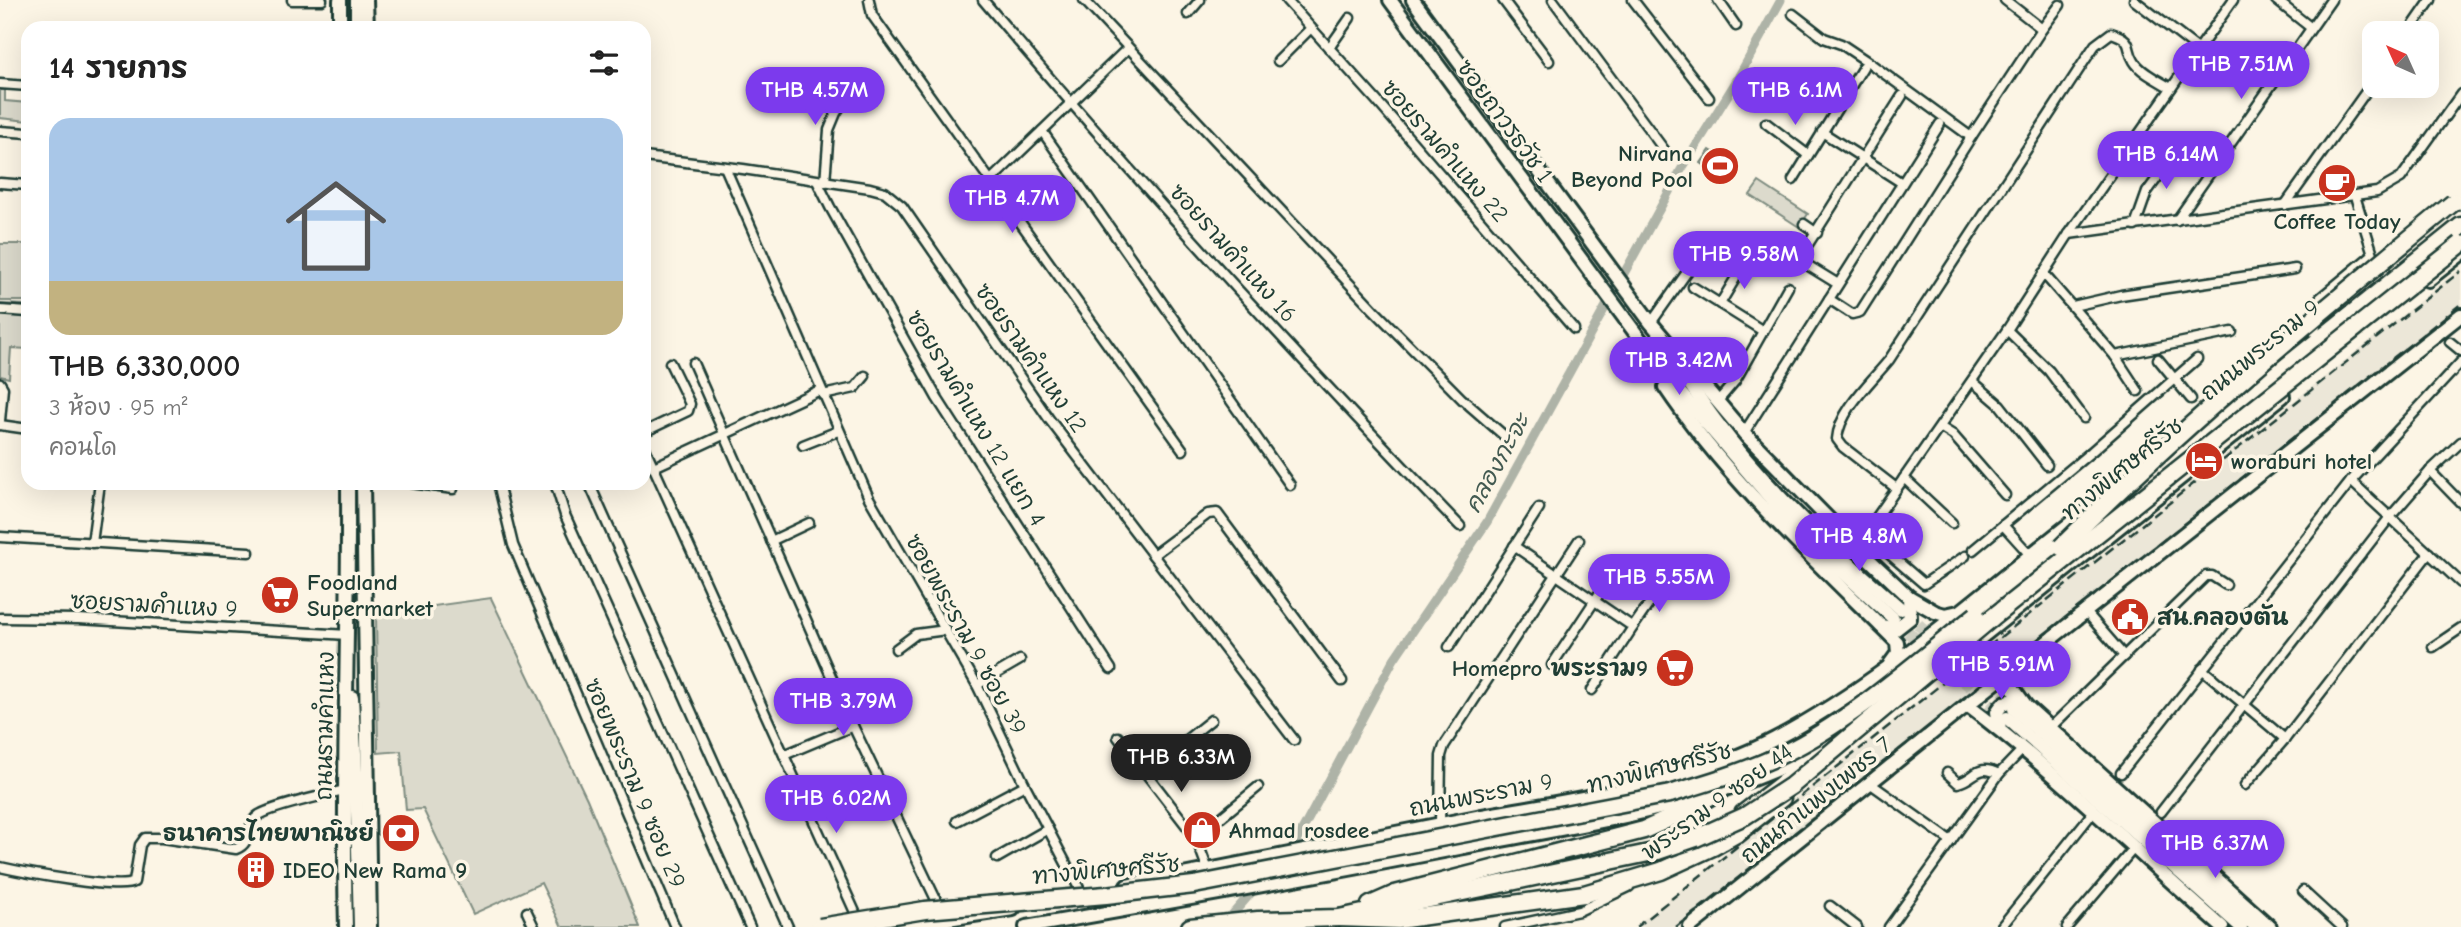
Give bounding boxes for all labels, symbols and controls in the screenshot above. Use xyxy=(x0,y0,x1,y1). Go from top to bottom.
north arrow xyxy=(2362,21,2440,98)
map controls xyxy=(2362,21,2439,98)
pin: THB 7.51M xyxy=(2161,42,2321,101)
icon: filters xyxy=(585,44,623,82)
text: THB 7.51M xyxy=(2188,50,2294,77)
text: 14 รายการ xyxy=(49,51,188,86)
street label: ซอยถาวรธวัช 1 xyxy=(1451,54,1559,188)
pin: THB 4.57M xyxy=(735,68,895,127)
pin: THB 6.1M xyxy=(1723,68,1867,127)
street label: ซอยรามคำแหง 22 xyxy=(1376,73,1516,227)
text: THB 4.57M xyxy=(762,76,868,103)
text: THB 6.1M xyxy=(1748,76,1842,103)
pin: THB 6.14M xyxy=(2086,132,2246,191)
place label: Nirvana Beyond Pool xyxy=(1571,140,1693,193)
text: THB 6.14M xyxy=(2113,140,2219,167)
sports icon: Nirvana Beyond Pool xyxy=(1699,145,1741,187)
cafe icon: Coffee Today xyxy=(2316,162,2358,204)
icon: home xyxy=(273,163,399,289)
pin: THB 4.7M xyxy=(940,176,1084,235)
street label: ซอยรามคำแหง 16 xyxy=(1164,176,1304,328)
text: THB 4.7M xyxy=(965,184,1059,211)
place label: Coffee Today xyxy=(2273,208,2401,235)
pin: THB 9.58M xyxy=(1664,232,1824,291)
text: THB 9.58M xyxy=(1689,240,1799,267)
street label: ซอยรามคำแหง 12 xyxy=(969,276,1095,438)
street label: ถนนพระราม 9 xyxy=(2195,294,2325,406)
street label: ซอยรามคำแหง 12 แยก 4 xyxy=(901,304,1054,531)
pin: THB 3.42M xyxy=(1599,338,1759,397)
text: THB 3.42M xyxy=(1626,346,1733,373)
text: THB 6,330,000 xyxy=(49,349,241,384)
text: 3 ห้อง · 95 m² xyxy=(49,394,187,421)
water label: คลองกะจะ xyxy=(1458,407,1537,517)
street label: ทางพิเศษศรีรัช xyxy=(2055,410,2188,526)
text: คอนโด xyxy=(49,434,117,461)
hotel icon: woraburi hotel xyxy=(2183,440,2225,482)
place label: woraburi hotel xyxy=(2231,448,2372,475)
pin: THB 4.8M xyxy=(1787,514,1931,573)
text: THB 4.8M xyxy=(1811,522,1907,549)
street label: ซอยพระราม 9 ซอย 39 xyxy=(900,529,1032,739)
pin: THB 5.55M xyxy=(1579,554,1739,614)
text: THB 5.55M xyxy=(1604,563,1714,590)
place label: Foodland Supermarket xyxy=(307,569,433,622)
supermarket icon: Foodland Supermarket xyxy=(259,574,301,616)
street label: ซอยรามคำแหง 9 xyxy=(70,584,238,623)
public building icon: สน.คลองตัน xyxy=(2109,596,2151,638)
place label: สน.คลองตัน xyxy=(2157,603,2289,631)
pin: THB 5.91M xyxy=(1921,642,2081,701)
supermarket icon: Homepro พระราม9 xyxy=(1654,647,1696,689)
text: THB 5.91M xyxy=(1948,650,2054,677)
street label: ถนนรามคำแหง xyxy=(307,651,340,801)
place label: Homepro พระราม9 xyxy=(1452,655,1648,682)
street label: ซอยพระราม 9 ซอย 29 xyxy=(579,674,691,892)
pin: THB 3.79M xyxy=(763,678,923,738)
text: THB 3.79M xyxy=(790,687,896,714)
street label: ถนนกำแพงเพชร 7 xyxy=(1733,728,1897,869)
pin: THB 6.33M xyxy=(1101,734,1261,794)
street label: ทางพิเศษศรีรัช xyxy=(1583,735,1734,799)
street label: พระราม 9 ซอย 44 xyxy=(1636,738,1798,866)
text: THB 6.33M xyxy=(1127,743,1235,770)
street label: ถนนพระราม 9 xyxy=(1407,768,1555,822)
pin: THB 6.02M xyxy=(756,776,916,835)
text: THB 6.02M xyxy=(781,784,891,811)
shop icon: Ahmad rosdee xyxy=(1181,809,1223,851)
bank icon: ธนาคารไทยพาณิชย์ xyxy=(380,812,422,854)
place label: Ahmad rosdee xyxy=(1229,817,1369,844)
place label: ธนาคารไทยพาณิชย์ xyxy=(163,818,374,847)
pin: THB 6.37M xyxy=(2135,820,2295,880)
text: THB 6.37M xyxy=(2161,829,2269,856)
street label: ทางพิเศษศรีรัช xyxy=(1031,848,1181,890)
building icon: IDEO New Rama 9 xyxy=(235,849,277,891)
place label: IDEO New Rama 9 xyxy=(283,857,467,884)

